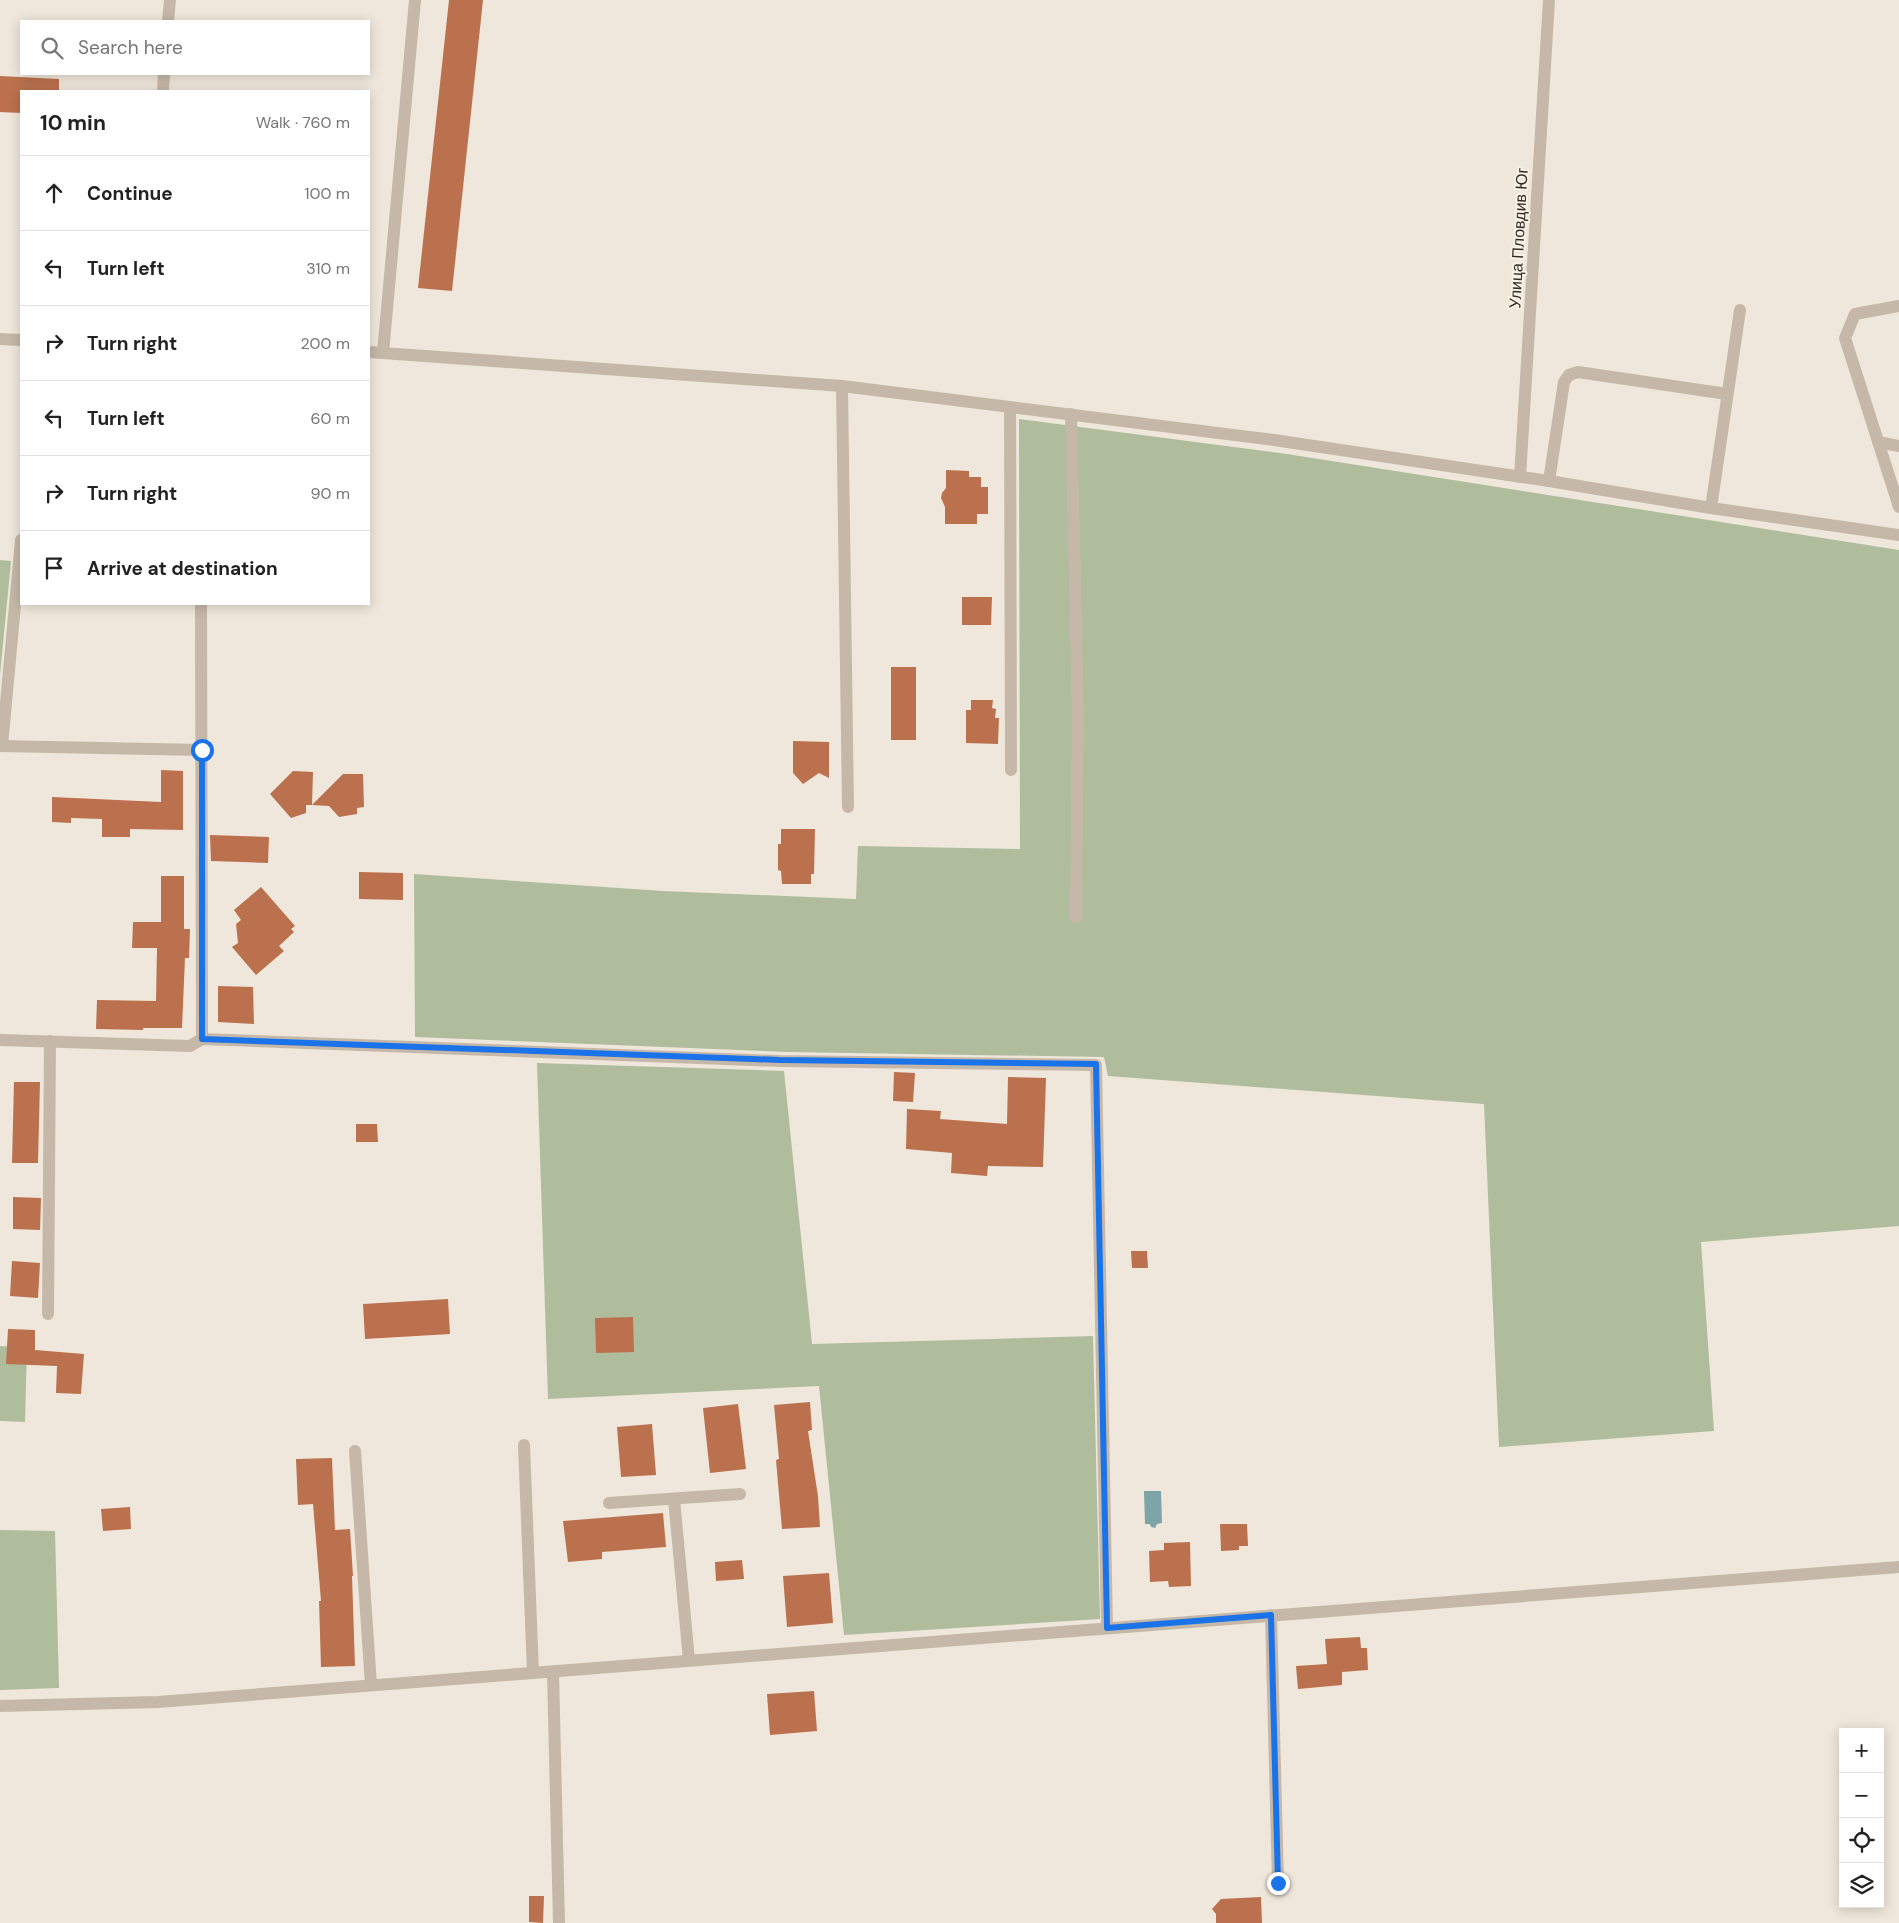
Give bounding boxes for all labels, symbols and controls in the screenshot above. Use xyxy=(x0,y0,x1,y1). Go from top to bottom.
search box xyxy=(20,20,370,75)
icon: search xyxy=(38,34,66,62)
text: Search here xyxy=(78,35,183,60)
text: 10 min xyxy=(40,109,106,137)
text: Walk · 760 m xyxy=(256,112,350,133)
street label: Улица Пловдив Юг xyxy=(1504,167,1533,309)
icon: ahead xyxy=(40,179,68,207)
text: Continue xyxy=(87,181,173,206)
text: 100 m xyxy=(305,183,350,204)
icon: left xyxy=(40,254,68,282)
text: Turn left xyxy=(87,256,165,281)
text: 310 m xyxy=(306,258,350,279)
icon: right xyxy=(40,329,68,357)
text: Turn right xyxy=(87,331,177,356)
text: 200 m xyxy=(301,333,350,354)
icon: left xyxy=(40,404,68,432)
text: Turn left xyxy=(87,406,165,431)
text: 60 m xyxy=(310,408,350,429)
icon: right xyxy=(40,479,68,507)
text: Turn right xyxy=(87,481,177,506)
text: 90 m xyxy=(310,483,350,504)
icon: arrive xyxy=(40,554,68,582)
text: Arrive at destination xyxy=(87,556,278,581)
route start xyxy=(191,739,214,762)
map controls xyxy=(1839,1728,1884,1908)
button: + xyxy=(1839,1728,1884,1773)
button: − xyxy=(1839,1773,1884,1818)
button: locate xyxy=(1839,1818,1884,1863)
button: layers xyxy=(1839,1863,1884,1908)
route end xyxy=(1267,1872,1290,1895)

